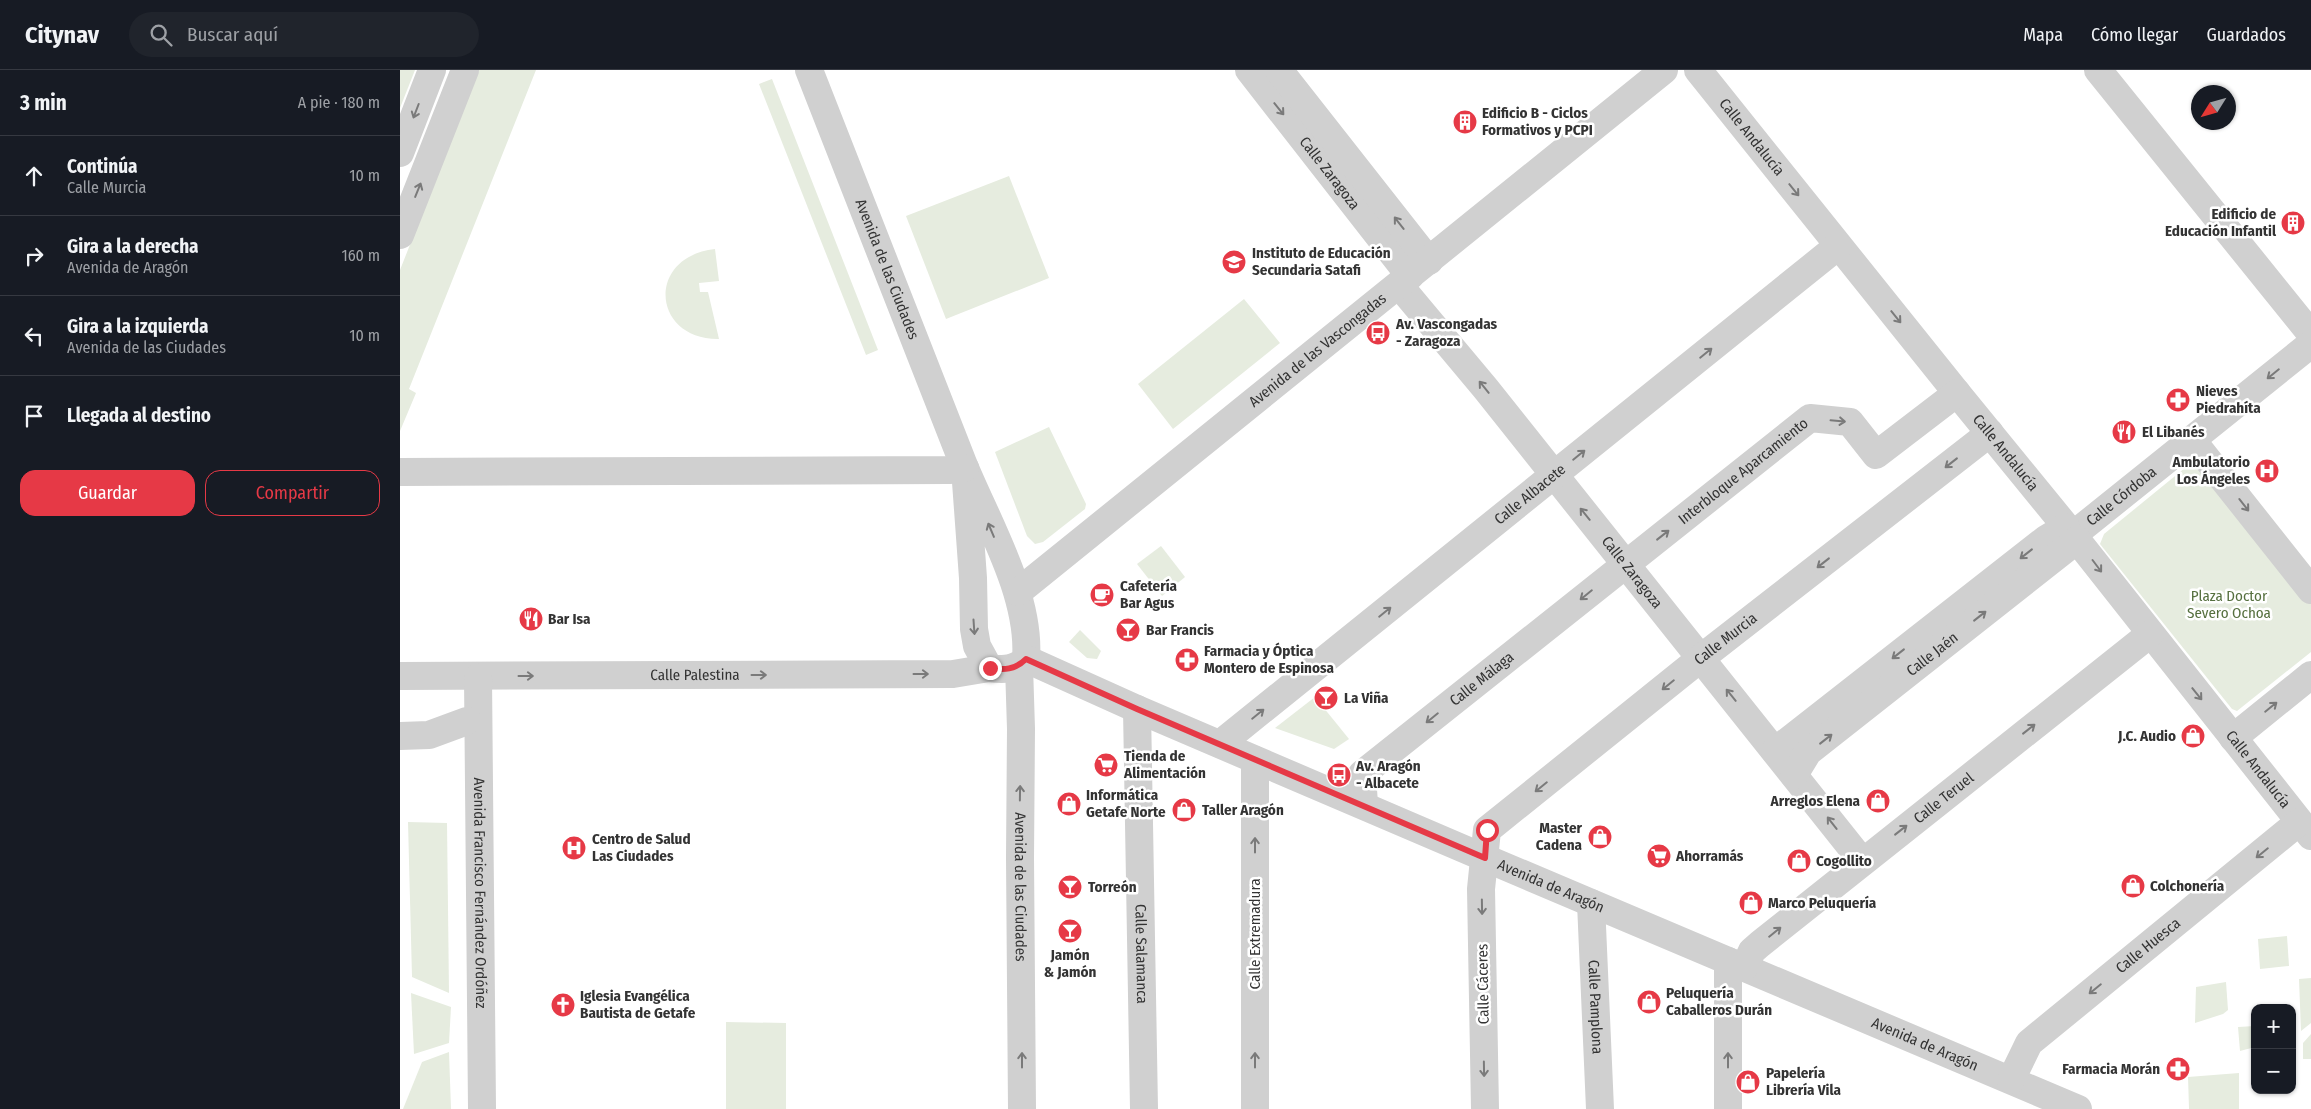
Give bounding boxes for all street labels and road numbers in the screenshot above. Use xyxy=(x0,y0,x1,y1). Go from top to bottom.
street label: Calle Andalucía xyxy=(1715,95,1788,179)
street label: Calle Zaragoza xyxy=(1296,133,1364,213)
street label: Avenida de las Ciudades xyxy=(851,197,923,342)
street label: Avenida de las Vascongadas xyxy=(1245,289,1390,411)
street label: Calle Andalucía xyxy=(1969,411,2042,495)
street label: Interbloque Aparcamiento xyxy=(1675,414,1812,528)
street label: Calle Albacete xyxy=(1491,460,1569,528)
street label: Calle Córdoba xyxy=(2083,463,2160,530)
street label: Calle Zaragoza xyxy=(1598,533,1666,612)
street label: Calle Murcia xyxy=(1691,609,1760,669)
street label: Calle Jaén xyxy=(1903,628,1961,680)
street label: Calle Málaga xyxy=(1446,648,1517,710)
street label: Calle Palestina xyxy=(650,666,740,684)
street label: Calle Andalucía xyxy=(2222,727,2294,812)
street label: Calle Teruel xyxy=(1910,769,1977,827)
street label: Avenida Francisco Fernández Ordóñez xyxy=(470,777,490,1009)
street label: Avenida de las Ciudades xyxy=(1011,812,1030,962)
street label: Avenida de Aragón xyxy=(1495,855,1607,916)
street label: Calle Extremadura xyxy=(1246,878,1264,990)
street label: Calle Salamanca xyxy=(1131,904,1151,1004)
street label: Calle Huesca xyxy=(2112,914,2184,977)
street label: Calle Cáceres xyxy=(1473,944,1493,1024)
street label: Calle Pamplona xyxy=(1584,959,1607,1055)
street label: Avenida de Aragón xyxy=(1869,1014,1981,1075)

